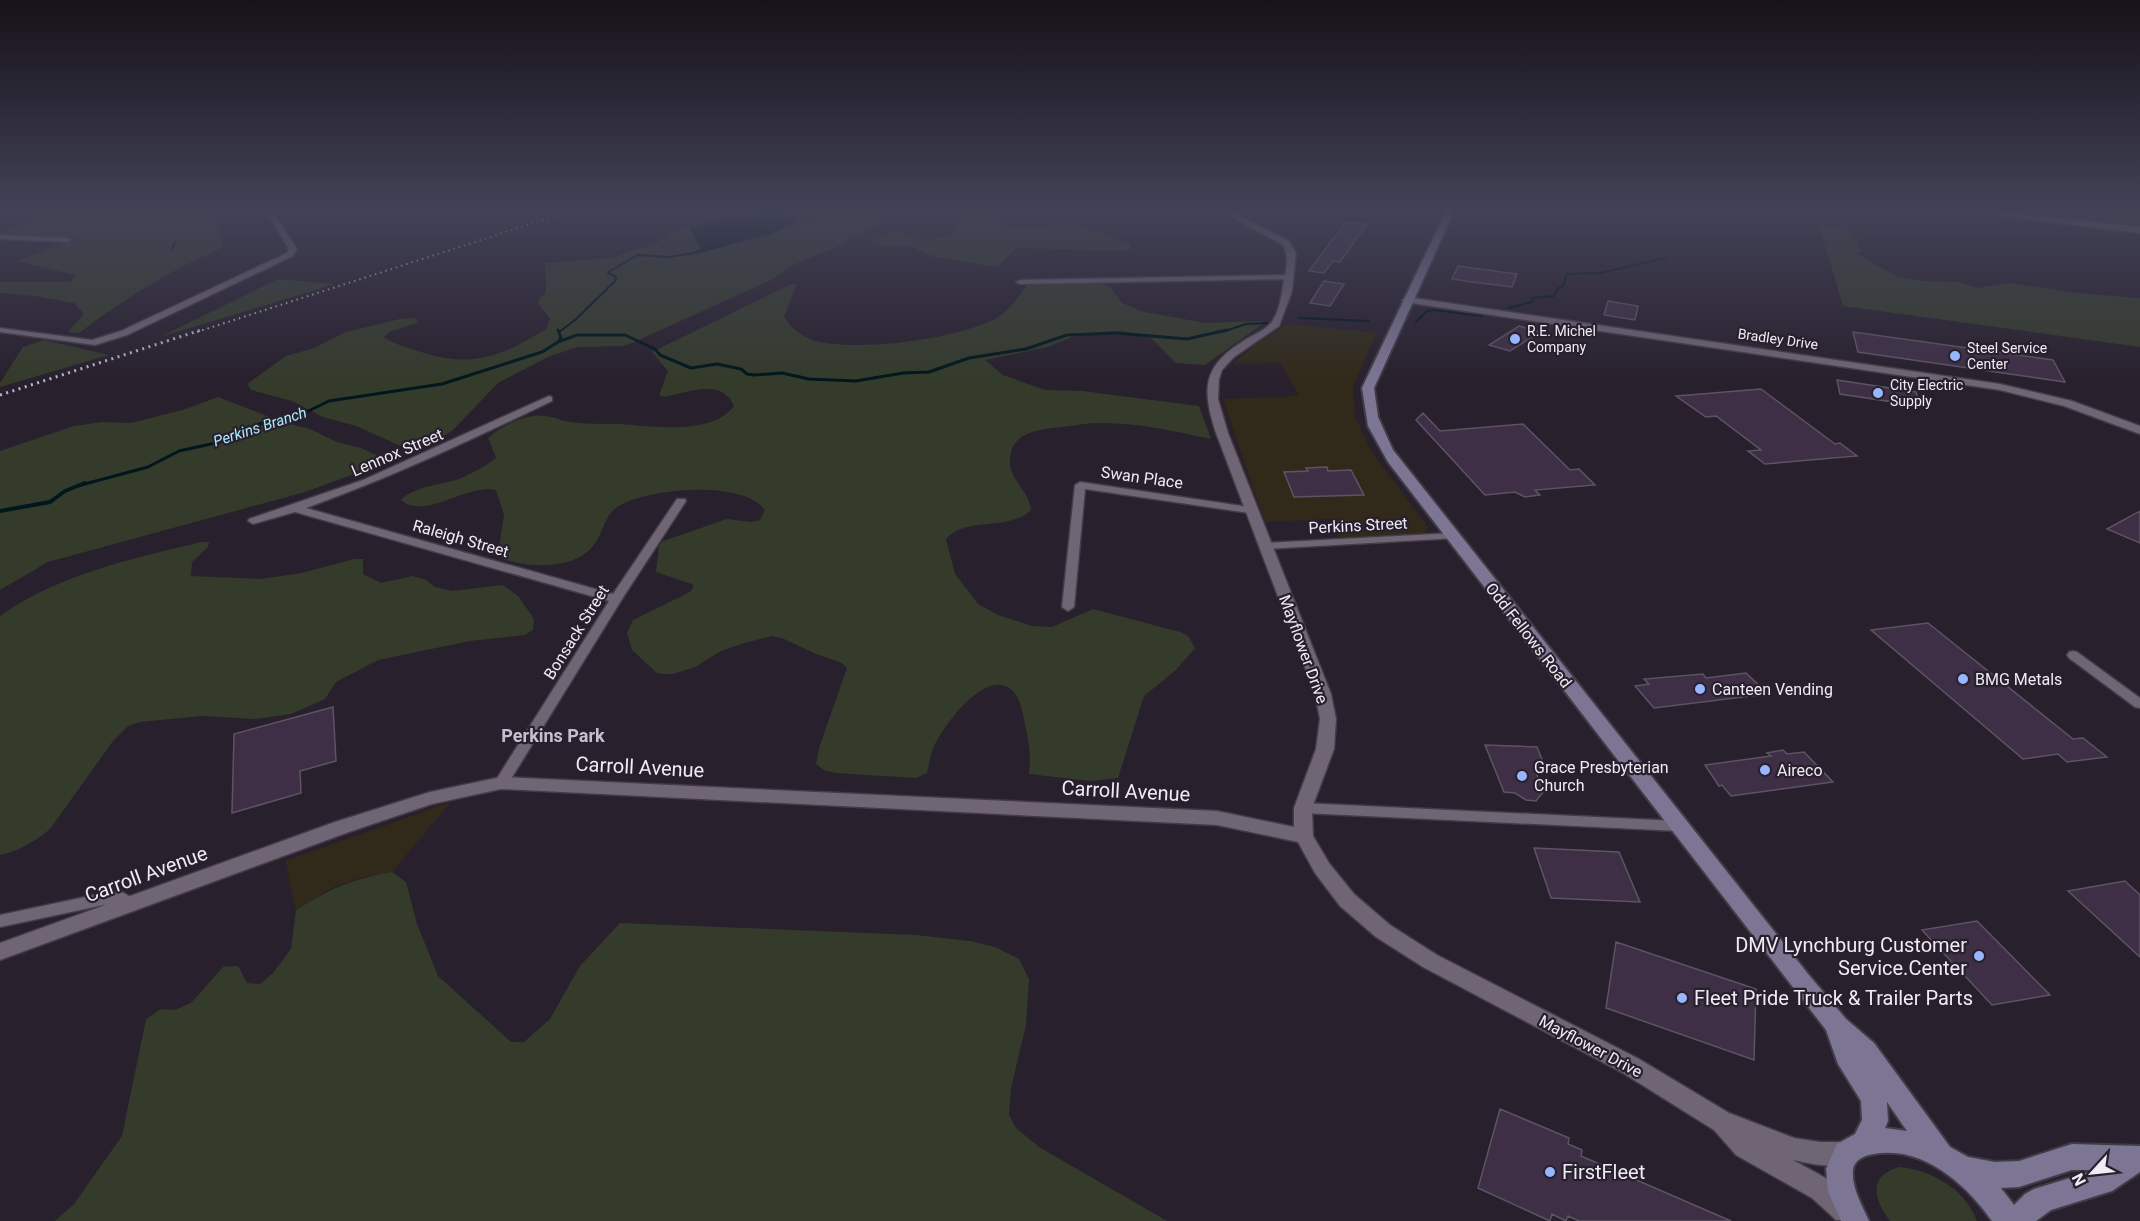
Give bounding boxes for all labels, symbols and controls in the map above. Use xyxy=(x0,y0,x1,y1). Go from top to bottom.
place label: R.E. Michel Company xyxy=(1527,323,1596,355)
street label: Bradley Drive xyxy=(1737,325,1819,353)
marker: R.E. Michel Company xyxy=(1508,332,1522,346)
place label: Steel Service Center xyxy=(1967,340,2047,372)
marker: Steel Service Center xyxy=(1948,349,1962,363)
place label: City Electric Supply xyxy=(1890,377,1963,409)
marker: City Electric Supply xyxy=(1871,386,1885,400)
water label: Perkins Branch xyxy=(211,403,309,451)
street label: Lennox Street xyxy=(348,425,446,480)
street label: Swan Place xyxy=(1100,462,1184,493)
street label: Perkins Street xyxy=(1308,513,1408,538)
street label: Raleigh Street xyxy=(411,516,511,561)
street label: Odd Fellows Road xyxy=(1482,579,1576,692)
street label: Bonsack Street xyxy=(540,582,613,683)
street label: Mayflower Drive xyxy=(1275,592,1332,706)
place label: BMG Metals xyxy=(1975,670,2062,689)
marker: BMG Metals xyxy=(1956,672,1970,686)
place label: Canteen Vending xyxy=(1712,680,1833,699)
marker: Canteen Vending xyxy=(1693,682,1707,696)
district label: Perkins Park xyxy=(501,725,605,746)
street label: Carroll Avenue xyxy=(575,752,705,782)
place label: Grace Presbyterian Church xyxy=(1534,758,1669,795)
place label: Aireco xyxy=(1777,761,1823,780)
marker: Aireco xyxy=(1758,763,1772,777)
marker: Grace Presbyterian Church xyxy=(1515,769,1529,783)
street label: Carroll Avenue xyxy=(1061,776,1191,806)
street label: Carroll Avenue xyxy=(81,841,211,907)
place label: DMV Lynchburg Customer Service.Center xyxy=(1735,933,1967,980)
marker: DMV Lynchburg Customer Service.Center xyxy=(1972,949,1986,963)
place label: Fleet Pride Truck & Trailer Parts xyxy=(1694,986,1973,1010)
marker: Fleet Pride Truck & Trailer Parts xyxy=(1675,991,1689,1005)
street label: Mayflower Drive xyxy=(1536,1011,1646,1082)
north arrow xyxy=(2062,1143,2122,1203)
place label: FirstFleet xyxy=(1562,1160,1645,1184)
marker: FirstFleet xyxy=(1543,1165,1557,1179)
text: N xyxy=(2068,1170,2090,1189)

